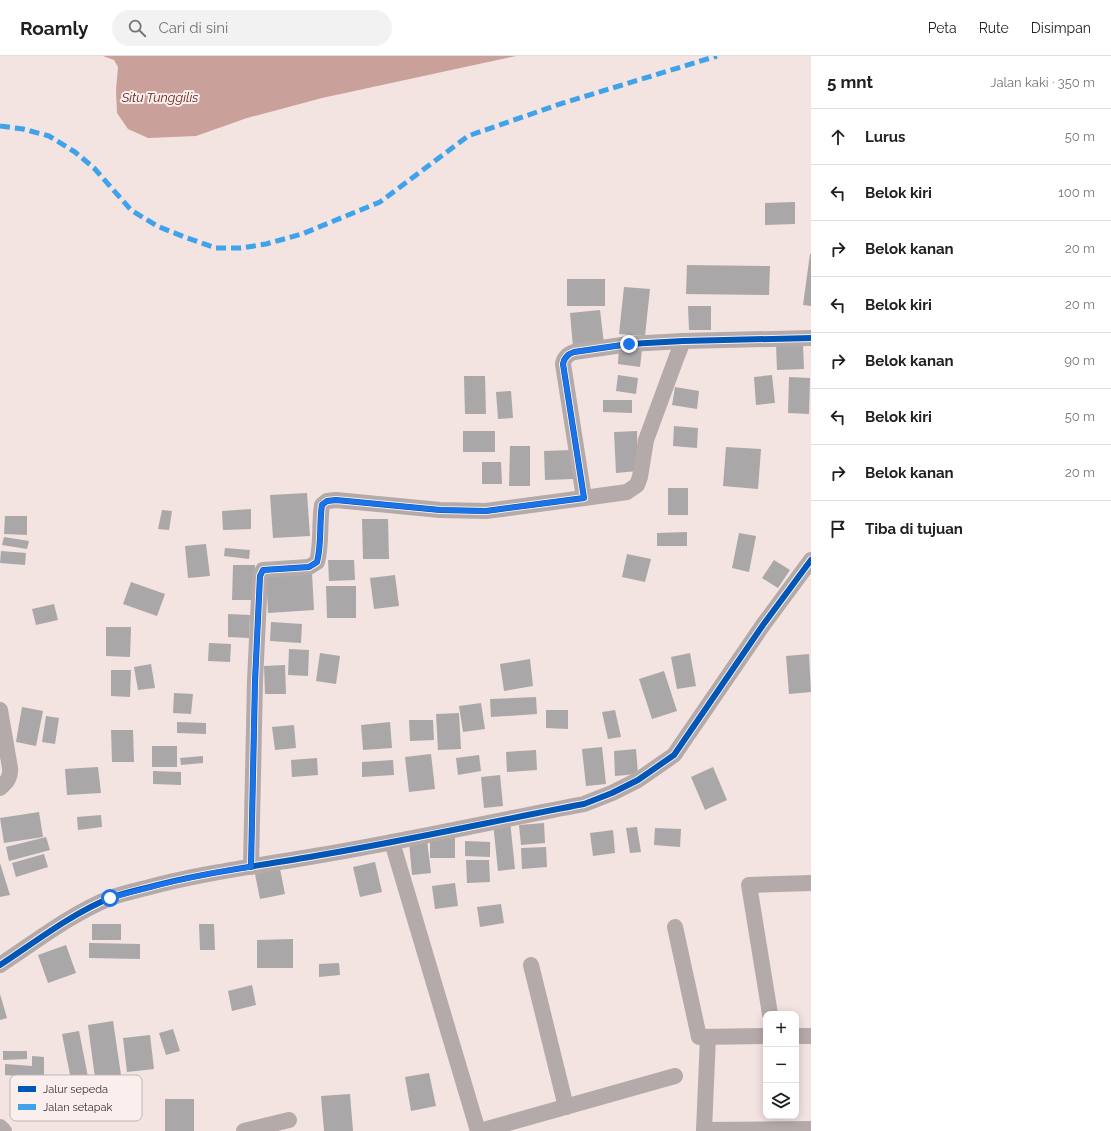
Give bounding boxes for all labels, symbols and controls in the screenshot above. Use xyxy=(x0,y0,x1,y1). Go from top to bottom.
search box xyxy=(112,10,392,46)
text: Roamly xyxy=(20,17,88,39)
icon: search xyxy=(126,17,148,39)
text: Cari di sini xyxy=(158,19,228,37)
text: Peta xyxy=(928,20,957,36)
text: Rute xyxy=(979,20,1009,36)
text: Disimpan xyxy=(1031,20,1091,36)
text: 5 mnt xyxy=(827,72,873,92)
text: Jalan kaki · 350 m xyxy=(990,75,1095,90)
water label: Situ Tunggilis xyxy=(121,90,198,105)
icon: ahead xyxy=(827,126,849,148)
text: Lurus xyxy=(865,128,906,146)
text: 50 m xyxy=(1065,129,1095,144)
icon: left xyxy=(827,182,849,204)
text: Belok kiri xyxy=(865,184,932,202)
text: 100 m xyxy=(1058,185,1095,200)
icon: right xyxy=(827,238,849,260)
text: Belok kanan xyxy=(865,240,954,258)
text: 20 m xyxy=(1065,241,1095,256)
icon: left xyxy=(827,294,849,316)
text: Belok kiri xyxy=(865,296,932,314)
text: 20 m xyxy=(1065,297,1095,312)
route end xyxy=(620,335,638,353)
icon: right xyxy=(827,350,849,372)
text: Belok kanan xyxy=(865,352,954,370)
text: 90 m xyxy=(1064,353,1095,368)
icon: left xyxy=(827,406,849,428)
text: Belok kiri xyxy=(865,408,932,426)
text: 50 m xyxy=(1065,409,1095,424)
icon: right xyxy=(827,462,849,484)
text: Belok kanan xyxy=(865,464,954,482)
text: 20 m xyxy=(1065,465,1095,480)
icon: arrive xyxy=(827,518,849,540)
text: Tiba di tujuan xyxy=(865,520,963,538)
route start xyxy=(101,889,119,907)
map controls xyxy=(763,1011,799,1119)
button: + xyxy=(763,1011,799,1047)
button: − xyxy=(763,1047,799,1083)
legend xyxy=(10,1075,142,1121)
text: Jalur sepeda xyxy=(43,1083,108,1096)
button: layers xyxy=(763,1083,799,1119)
text: Jalan setapak xyxy=(43,1101,113,1114)

